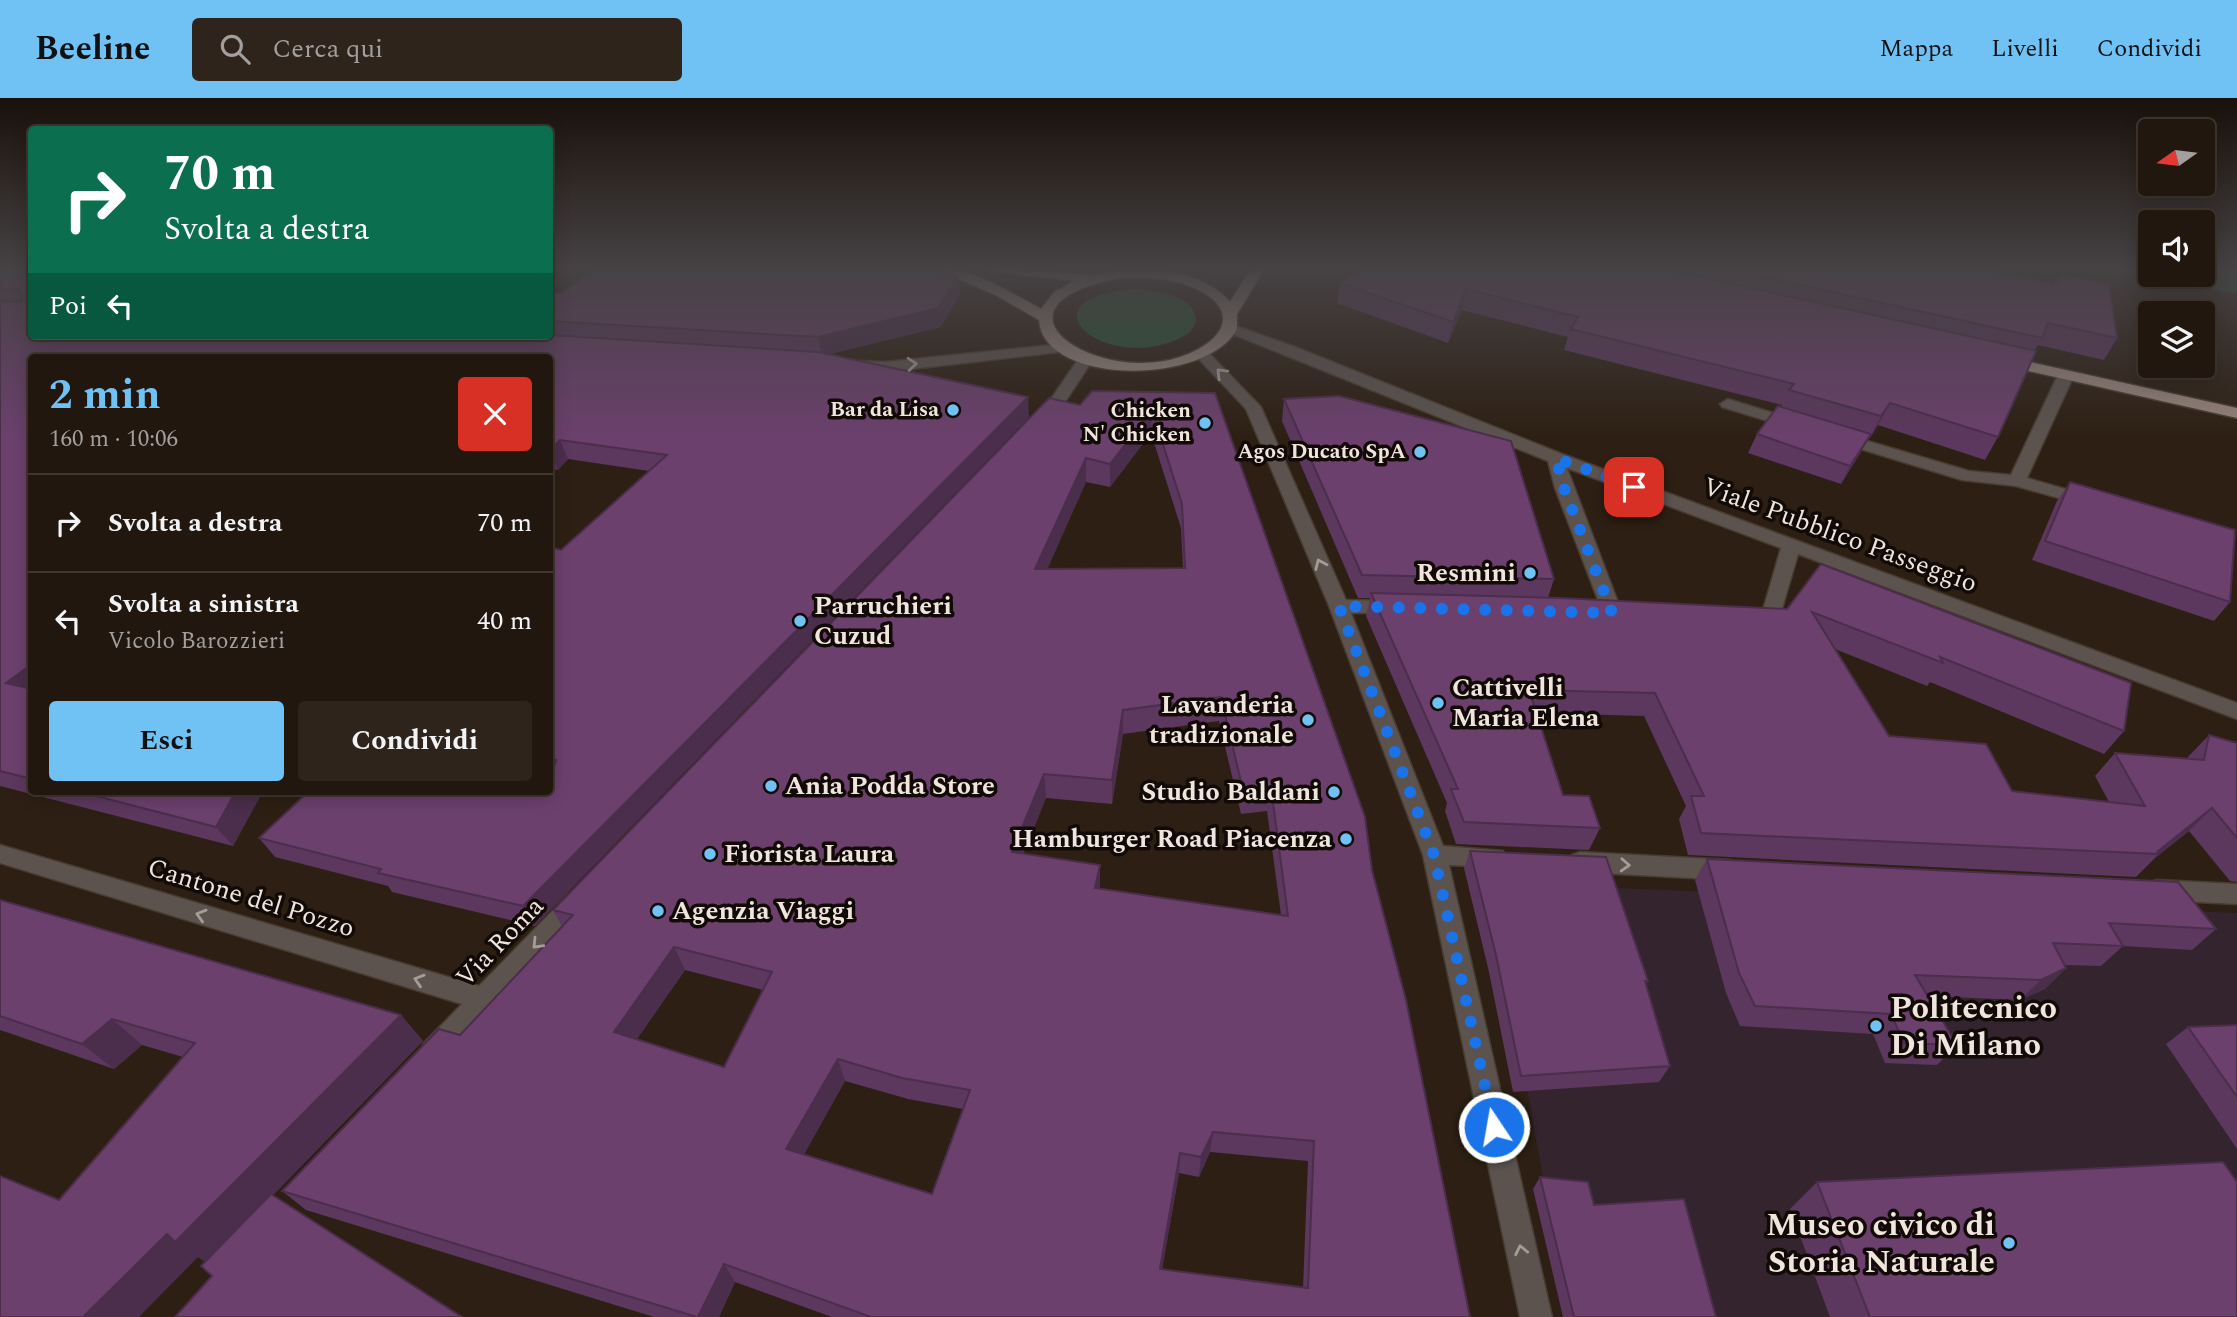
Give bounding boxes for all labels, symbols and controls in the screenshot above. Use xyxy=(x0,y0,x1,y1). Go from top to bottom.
search box xyxy=(192,18,682,81)
text: Beeline xyxy=(35,24,150,74)
text: Cerca qui xyxy=(272,29,383,69)
icon: search xyxy=(216,30,254,68)
text: Mappa xyxy=(1879,31,1953,67)
text: Livelli xyxy=(1991,31,2059,67)
text: Condividi xyxy=(2097,31,2202,67)
north arrow xyxy=(2138,119,2216,196)
map controls xyxy=(2138,119,2215,378)
text: 70 m xyxy=(164,137,275,212)
icon: right xyxy=(49,154,140,245)
text: Svolta a destra xyxy=(164,205,370,254)
button: sound xyxy=(2138,210,2215,287)
text: Poi xyxy=(49,286,87,326)
icon: left xyxy=(101,287,139,325)
button: layers xyxy=(2138,301,2215,378)
one-way arrow xyxy=(907,357,918,372)
text: 2 min xyxy=(49,364,161,427)
one-way arrow xyxy=(1216,369,1229,382)
button: close xyxy=(458,377,532,451)
place label: Bar da Lisa xyxy=(830,394,939,426)
place label: Chicken N' Chicken xyxy=(1083,395,1191,451)
marker: Bar da Lisa xyxy=(945,402,961,418)
marker: Chicken N' Chicken xyxy=(1197,415,1213,431)
text: 160 m · 10:06 xyxy=(49,422,178,457)
place label: Agos Ducato SpA xyxy=(1237,436,1406,468)
marker: Agos Ducato SpA xyxy=(1412,444,1428,460)
pin xyxy=(1604,457,1664,517)
street label: Viale Pubblico Passeggio xyxy=(1697,467,1983,603)
icon: arrive xyxy=(1615,468,1653,506)
text: Svolta a destra xyxy=(108,503,282,543)
text: 70 m xyxy=(477,503,532,543)
icon: right xyxy=(49,504,87,542)
place label: Resmini xyxy=(1416,553,1516,593)
one-way arrow xyxy=(1314,559,1328,571)
marker: Resmini xyxy=(1522,565,1538,581)
text: Svolta a sinistra xyxy=(108,584,299,624)
place label: Parruchieri Cuzud xyxy=(814,586,952,656)
text: 40 m xyxy=(477,601,532,641)
icon: left xyxy=(49,602,87,640)
marker: Parruchieri Cuzud xyxy=(792,613,808,629)
text: Vicolo Barozzieri xyxy=(108,624,285,659)
place label: Cattivelli Maria Elena xyxy=(1452,668,1600,738)
place label: Lavanderia tradizionale xyxy=(1149,685,1295,755)
marker: Cattivelli Maria Elena xyxy=(1430,695,1446,711)
button: Esci xyxy=(49,701,284,781)
button: Condividi xyxy=(298,701,532,781)
marker: Lavanderia tradizionale xyxy=(1300,712,1316,728)
place label: Ania Podda Store xyxy=(785,766,995,806)
place label: Studio Baldani xyxy=(1141,772,1320,812)
marker: Ania Podda Store xyxy=(763,778,779,794)
marker: Studio Baldani xyxy=(1326,784,1342,800)
place label: Hamburger Road Piacenza xyxy=(1012,819,1333,859)
marker: Hamburger Road Piacenza xyxy=(1338,831,1354,847)
place label: Fiorista Laura xyxy=(724,834,895,874)
marker: Fiorista Laura xyxy=(702,846,718,862)
street label: Cantone del Pozzo xyxy=(143,848,359,948)
one-way arrow xyxy=(1620,857,1631,872)
street label: Via Roma xyxy=(446,887,554,996)
place label: Agenzia Viaggi xyxy=(672,891,854,931)
marker: Agenzia Viaggi xyxy=(650,903,666,919)
one-way arrow xyxy=(195,908,207,923)
one-way arrow xyxy=(533,936,546,949)
one-way arrow xyxy=(413,973,425,988)
place label: Politecnico Di Milano xyxy=(1890,984,2057,1070)
marker: Politecnico Di Milano xyxy=(1868,1018,1884,1034)
position arrow xyxy=(1457,1090,1531,1164)
place label: Museo civico di Storia Naturale xyxy=(1766,1201,1995,1287)
marker: Museo civico di Storia Naturale xyxy=(2001,1235,2017,1251)
one-way arrow xyxy=(1515,1244,1530,1256)

